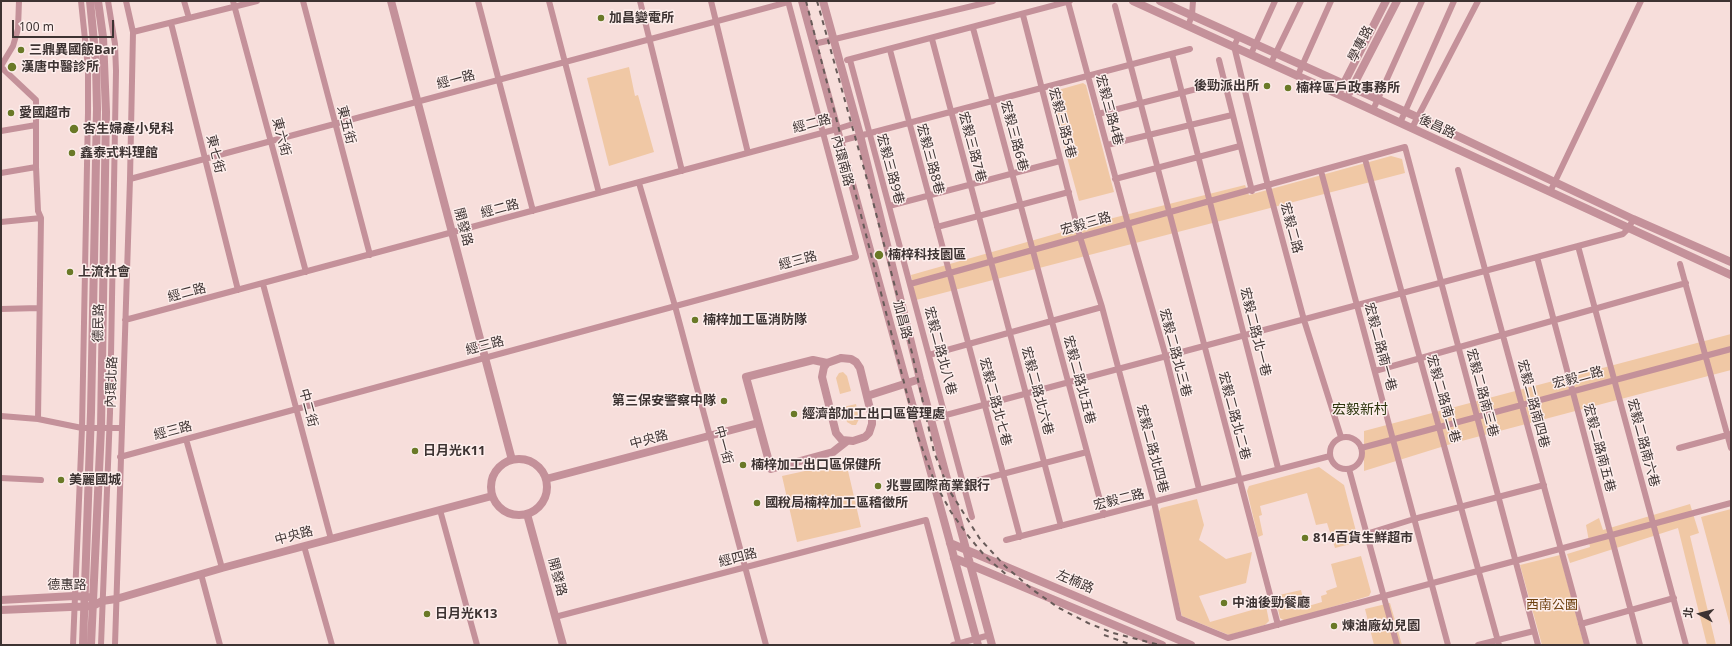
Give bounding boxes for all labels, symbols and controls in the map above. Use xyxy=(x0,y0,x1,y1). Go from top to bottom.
place label: 加昌變電所 xyxy=(609,10,674,26)
scale bar xyxy=(14,12,116,38)
marker: 加昌變電所 xyxy=(596,13,606,23)
text: 100 m xyxy=(19,18,54,35)
street label: 學專路 xyxy=(1345,23,1377,65)
place label: 三鼎異國飯Bar xyxy=(29,42,116,58)
marker: 三鼎異國飯Bar xyxy=(16,45,26,55)
place label: 漢唐中醫診所 xyxy=(21,59,99,75)
marker: 漢唐中醫診所 xyxy=(6,61,18,73)
street label: 經一路 xyxy=(435,67,477,93)
street label: 宏毅三路4巷 xyxy=(1092,73,1126,147)
place label: 後勁派出所 xyxy=(1194,78,1259,94)
place label: 楠梓區戶政事務所 xyxy=(1296,80,1400,96)
marker: 後勁派出所 xyxy=(1262,81,1272,91)
marker: 楠梓區戶政事務所 xyxy=(1283,83,1293,93)
street label: 宏毅三路5巷 xyxy=(1045,86,1079,160)
street label: 宏毅三路6巷 xyxy=(997,99,1031,173)
street label: 東五街 xyxy=(333,104,359,146)
place label: 愛國超市 xyxy=(19,105,71,121)
marker: 愛國超市 xyxy=(6,108,16,118)
street label: 宏毅三路7巷 xyxy=(955,110,989,184)
street label: 經二路 xyxy=(791,111,833,137)
street label: 後昌路 xyxy=(1416,112,1458,142)
street label: 東六街 xyxy=(268,116,294,158)
place label: 杏生婦產小兒科 xyxy=(83,121,174,137)
street label: 宏毅三路8巷 xyxy=(913,122,947,196)
marker: 杏生婦產小兒科 xyxy=(68,123,80,135)
street label: 宏毅三路9巷 xyxy=(873,132,907,206)
street label: 東七街 xyxy=(203,133,227,175)
street label: 內環南路 xyxy=(828,134,856,188)
place label: 鑫泰式料理館 xyxy=(80,145,158,161)
marker: 鑫泰式料理館 xyxy=(67,148,77,158)
street label: 經二路 xyxy=(479,196,521,222)
street label: 宏毅二路 xyxy=(1277,201,1305,255)
street label: 開發路 xyxy=(450,206,476,248)
street label: 宏毅三路 xyxy=(1059,209,1113,239)
place label: 楠梓科技園區 xyxy=(888,247,966,263)
street label: 經三路 xyxy=(777,248,819,274)
marker: 楠梓科技園區 xyxy=(873,249,885,261)
place label: 上流社會 xyxy=(78,264,130,280)
marker: 上流社會 xyxy=(65,267,75,277)
street label: 經二路 xyxy=(166,280,208,306)
street label: 宏毅二路北一巷 xyxy=(1236,286,1274,378)
street label: 加昌路 xyxy=(889,299,915,341)
street label: 宏毅二路南一巷 xyxy=(1361,301,1399,393)
street label: 德民路 xyxy=(91,303,107,343)
street label: 宏毅二路北八巷 xyxy=(921,305,959,397)
street label: 宏毅二路北三巷 xyxy=(1156,307,1194,399)
place label: 楠梓加工區消防隊 xyxy=(703,312,807,328)
marker: 楠梓加工區消防隊 xyxy=(690,315,700,325)
street label: 經三路 xyxy=(464,333,506,359)
street label: 宏毅二路北五巷 xyxy=(1060,334,1098,426)
street label: 宏毅二路北六巷 xyxy=(1018,345,1056,437)
street label: 宏毅二路南三巷 xyxy=(1463,347,1501,439)
street label: 宏毅二路南二巷 xyxy=(1423,353,1463,445)
street label: 內環北路 xyxy=(103,356,121,408)
street label: 宏毅二路北七巷 xyxy=(976,356,1014,448)
street label: 宏毅二路南四巷 xyxy=(1514,358,1552,450)
street label: 宏毅二路 xyxy=(1551,364,1605,392)
street label: 宏毅二路北二巷 xyxy=(1215,370,1253,462)
street label: 中二街 xyxy=(295,387,321,429)
place label: 第三保安警察中隊 xyxy=(612,393,716,409)
marker: 第三保安警察中隊 xyxy=(719,396,729,406)
street label: 宏毅二路南六巷 xyxy=(1624,397,1662,489)
district label: 宏毅新村 xyxy=(1332,402,1388,418)
street label: 宏毅二路南五巷 xyxy=(1580,402,1618,494)
street label: 宏毅二路北四巷 xyxy=(1133,403,1171,495)
place label: 經濟部加工出口區管理處 xyxy=(802,406,945,422)
marker: 經濟部加工出口區管理處 xyxy=(789,409,799,419)
street label: 經三路 xyxy=(152,418,194,444)
street label: 中一街 xyxy=(710,424,736,466)
street label: 中央路 xyxy=(628,427,670,453)
place label: 日月光K11 xyxy=(423,443,486,459)
marker: 日月光K11 xyxy=(410,446,420,456)
place label: 楠梓加工出口區保健所 xyxy=(751,457,881,473)
marker: 楠梓加工出口區保健所 xyxy=(738,460,748,470)
place label: 美麗國城 xyxy=(69,472,121,488)
marker: 美麗國城 xyxy=(56,475,66,485)
place label: 兆豐國際商業銀行 xyxy=(886,478,990,494)
marker: 兆豐國際商業銀行 xyxy=(873,481,883,491)
street label: 宏毅二路 xyxy=(1092,486,1146,514)
place label: 國稅局楠梓加工區稽徵所 xyxy=(765,495,908,511)
marker: 國稅局楠梓加工區稽徵所 xyxy=(752,498,762,508)
street label: 中央路 xyxy=(273,523,315,549)
place label: 814百貨生鮮超市 xyxy=(1313,530,1413,546)
marker: 814百貨生鮮超市 xyxy=(1300,533,1310,543)
street label: 經四路 xyxy=(717,545,759,571)
street label: 開發路 xyxy=(544,556,570,598)
street label: 左楠路 xyxy=(1054,567,1096,597)
street label: 德惠路 xyxy=(48,577,86,593)
north arrow xyxy=(1680,594,1720,634)
place label: 中油後勁餐廳 xyxy=(1232,595,1310,611)
park label: 西南公園 xyxy=(1526,597,1578,613)
marker: 中油後勁餐廳 xyxy=(1219,598,1229,608)
place label: 日月光K13 xyxy=(435,606,498,622)
text: 北 xyxy=(1679,606,1696,619)
marker: 日月光K13 xyxy=(422,609,432,619)
place label: 煉油廠幼兒園 xyxy=(1342,618,1420,634)
marker: 煉油廠幼兒園 xyxy=(1329,621,1339,631)

